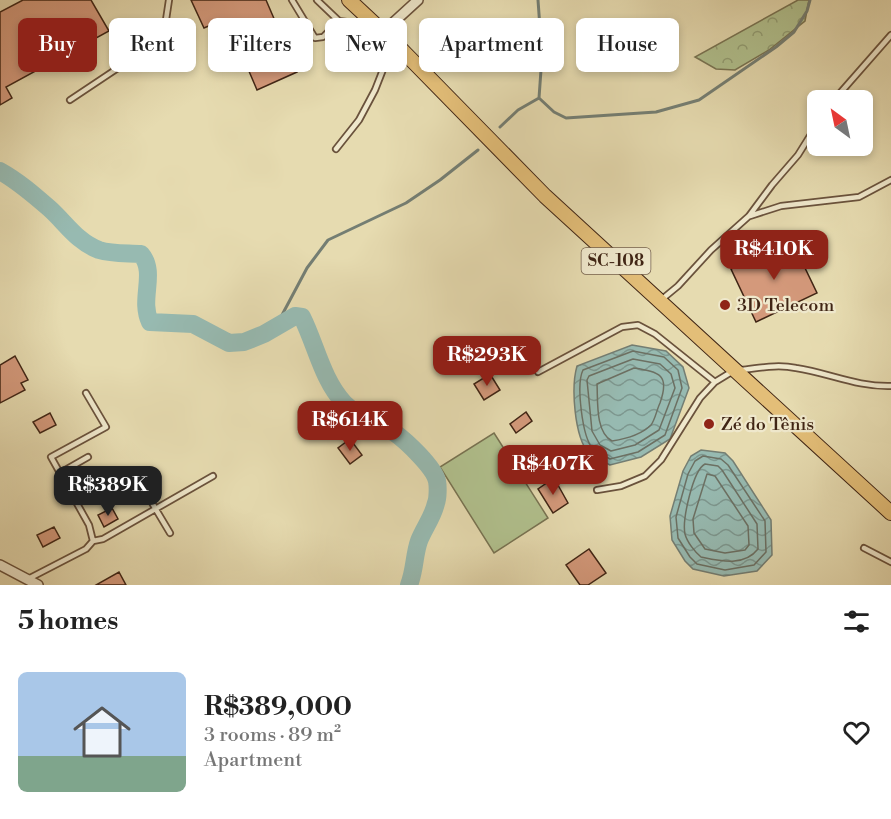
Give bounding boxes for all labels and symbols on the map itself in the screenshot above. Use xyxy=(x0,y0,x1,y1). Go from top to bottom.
north arrow xyxy=(807,90,873,156)
pin: R$410K xyxy=(725,230,823,281)
road number: SC-108 xyxy=(582,248,650,274)
place label: 3D Telecom xyxy=(737,294,834,317)
marker: 3D Telecom xyxy=(718,298,732,312)
pin: R$293K xyxy=(438,336,536,387)
pin: R$614K xyxy=(301,401,399,452)
place label: Zé do Tênis xyxy=(721,413,814,436)
marker: Zé do Tênis xyxy=(702,417,716,431)
pin: R$407K xyxy=(504,445,602,496)
pin: R$389K xyxy=(59,466,157,517)

